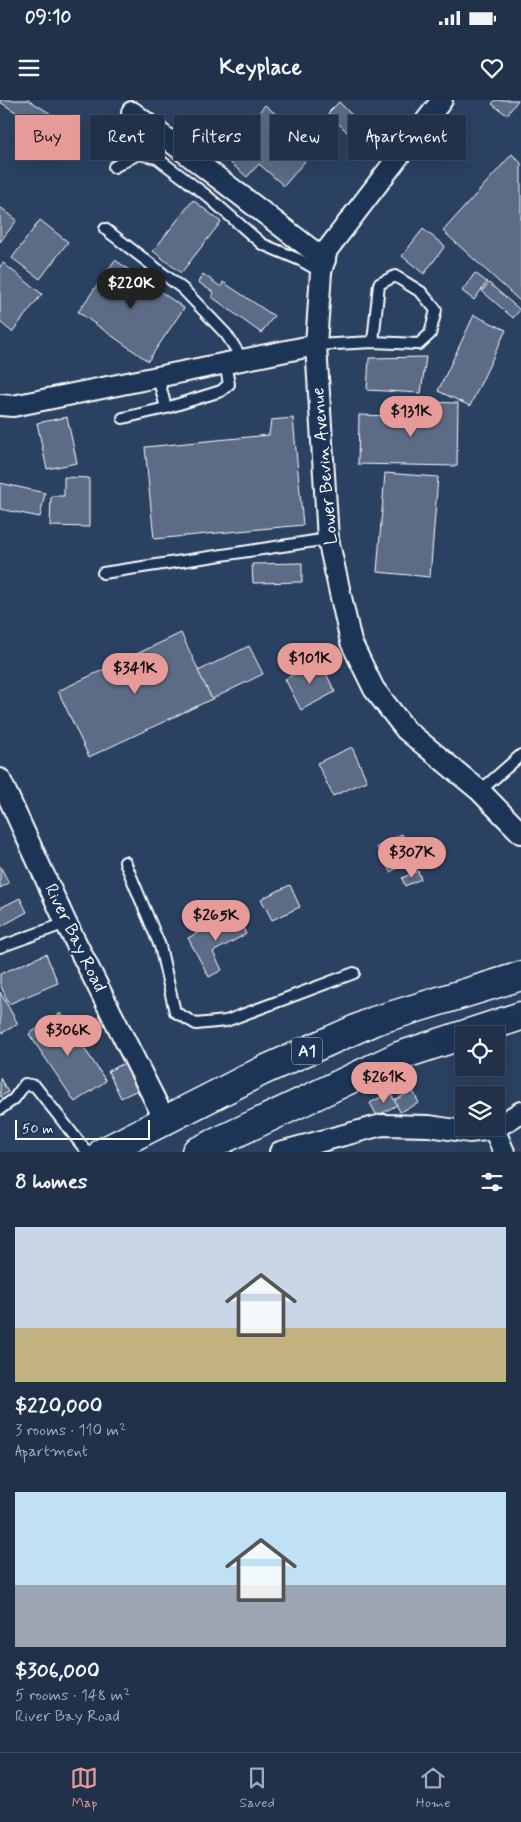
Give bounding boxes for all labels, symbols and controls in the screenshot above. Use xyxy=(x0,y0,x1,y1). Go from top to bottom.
text: 09:10 xyxy=(25,5,71,30)
icon: menu xyxy=(15,54,43,82)
text: Keyplace xyxy=(219,54,302,82)
icon: heart xyxy=(478,54,506,82)
chip: Buy xyxy=(15,115,80,160)
chip: Rent xyxy=(90,115,164,160)
chip: Filters xyxy=(174,115,260,160)
chip: New xyxy=(270,115,338,160)
chip: Apartment xyxy=(348,115,466,160)
pin: $220K xyxy=(96,268,166,310)
text: $220K xyxy=(108,273,154,294)
street label: Lower Bevin Avenue xyxy=(306,386,344,546)
pin: $131K xyxy=(376,396,446,438)
text: $131K xyxy=(391,401,431,422)
pin: $101K xyxy=(275,642,345,685)
text: $101K xyxy=(288,648,332,669)
pin: $341K xyxy=(100,652,170,695)
text: $341K xyxy=(113,658,157,679)
pin: $307K xyxy=(377,836,447,879)
text: $307K xyxy=(389,842,435,863)
street label: River Bay Road xyxy=(38,880,112,996)
pin: $265K xyxy=(181,900,251,942)
text: $265K xyxy=(193,905,239,926)
pin: $306K xyxy=(33,1014,103,1057)
text: $306K xyxy=(46,1020,90,1041)
map controls xyxy=(455,1026,505,1136)
button: locate xyxy=(455,1026,505,1076)
road number: A1 xyxy=(292,1038,322,1064)
pin: $261K xyxy=(349,1062,419,1104)
text: $261K xyxy=(362,1067,406,1088)
button: layers xyxy=(455,1086,505,1136)
scale bar xyxy=(15,1117,150,1140)
text: 50 m xyxy=(22,1120,53,1138)
text: 8 homes xyxy=(15,1168,87,1196)
icon: filters xyxy=(478,1168,506,1196)
icon: home xyxy=(216,1260,306,1350)
text: $220,000 xyxy=(15,1392,102,1420)
text: 3 rooms · 110 m² xyxy=(15,1420,126,1441)
text: Apartment xyxy=(15,1441,88,1462)
icon: home xyxy=(216,1525,306,1615)
text: $306,000 xyxy=(15,1657,100,1685)
text: 5 rooms · 148 m² xyxy=(15,1685,130,1706)
text: River Bay Road xyxy=(15,1706,120,1727)
tab: Map xyxy=(70,1764,98,1812)
tab: Saved xyxy=(239,1764,275,1812)
tab: Home xyxy=(416,1764,451,1812)

